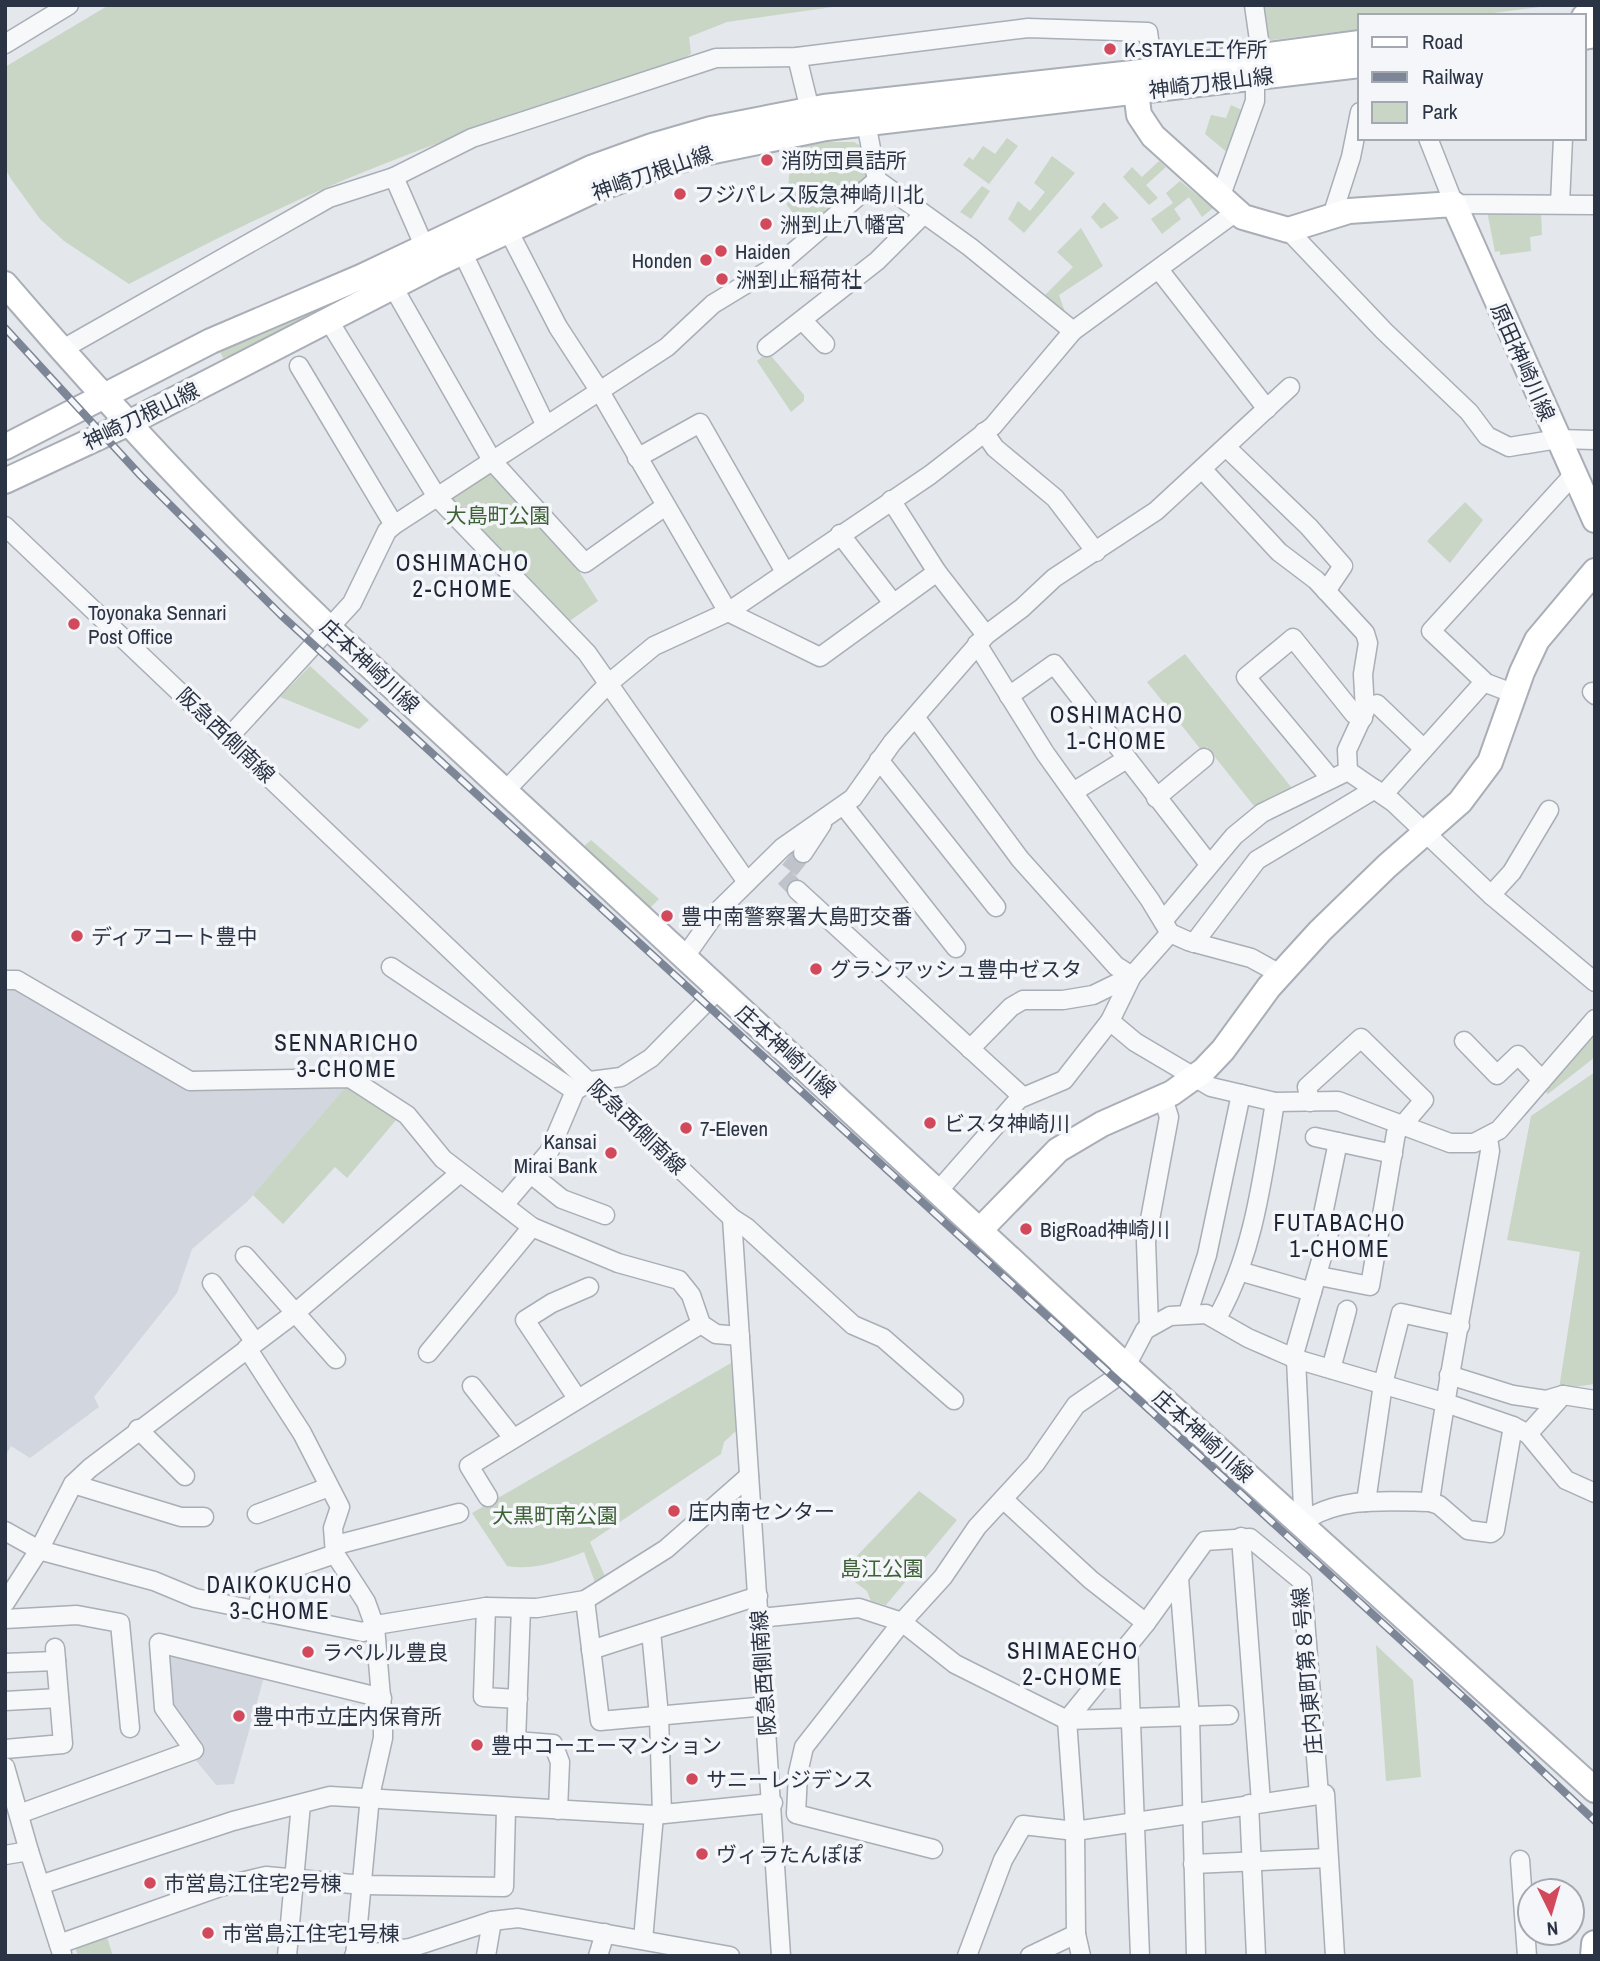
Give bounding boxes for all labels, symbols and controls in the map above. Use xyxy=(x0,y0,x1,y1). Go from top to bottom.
legend xyxy=(1358,14,1586,140)
text: Road xyxy=(1422,27,1463,56)
place label: K-STAYLE工作所 xyxy=(1124,35,1268,64)
marker: K-STAYLE工作所 xyxy=(1102,41,1118,57)
street label: 神崎刀根山線 xyxy=(1147,61,1275,105)
text: Railway xyxy=(1422,62,1484,91)
text: Park xyxy=(1422,97,1458,126)
street label: 神崎刀根山線 xyxy=(588,139,716,207)
place label: 消防団員詰所 xyxy=(781,146,907,175)
marker: 消防団員詰所 xyxy=(759,152,775,168)
place label: フジパレス阪急神崎川北 xyxy=(694,180,924,209)
marker: フジパレス阪急神崎川北 xyxy=(672,186,688,202)
place label: 洲到止八幡宮 xyxy=(780,210,906,239)
marker: 洲到止八幡宮 xyxy=(758,216,774,232)
place label: Haiden xyxy=(735,237,791,266)
marker: Haiden xyxy=(713,243,729,259)
place label: Honden xyxy=(632,246,692,275)
marker: Honden xyxy=(698,252,714,268)
place label: 洲到止稲荷社 xyxy=(736,265,862,294)
marker: 洲到止稲荷社 xyxy=(714,271,730,287)
street label: 原田神崎川線 xyxy=(1484,299,1562,425)
street label: 神崎刀根山線 xyxy=(78,375,204,457)
park label: 大島町公園 xyxy=(446,501,551,530)
district label: OSHIMACHO 2-CHOME xyxy=(396,547,530,604)
place label: Toyonaka Sennari Post Office xyxy=(88,598,227,651)
street label: 庄本神崎川線 xyxy=(314,612,426,720)
marker: Toyonaka Sennari Post Office xyxy=(66,616,82,632)
street label: 阪急西側南線 xyxy=(171,681,281,789)
district label: OSHIMACHO 1-CHOME xyxy=(1050,699,1184,756)
place label: 豊中南警察署大島町交番 xyxy=(681,902,912,931)
marker: 豊中南警察署大島町交番 xyxy=(659,908,675,924)
place label: ディアコート豊中 xyxy=(91,922,258,951)
marker: ディアコート豊中 xyxy=(69,928,85,944)
place label: グランアッシュ豊中ゼスタ xyxy=(830,955,1082,984)
marker: グランアッシュ豊中ゼスタ xyxy=(808,961,824,977)
street label: 庄本神崎川線 xyxy=(729,998,843,1104)
district label: SENNARICHO 3-CHOME xyxy=(274,1027,420,1084)
street label: 阪急西側南線 xyxy=(582,1073,692,1181)
place label: ビスタ神崎川 xyxy=(944,1109,1070,1138)
place label: 7-Eleven xyxy=(700,1114,768,1143)
marker: ビスタ神崎川 xyxy=(922,1115,938,1131)
marker: 7-Eleven xyxy=(678,1120,694,1136)
place label: Kansai Mirai Bank xyxy=(514,1127,597,1180)
marker: Kansai Mirai Bank xyxy=(603,1145,619,1161)
district label: FUTABACHO 1-CHOME xyxy=(1274,1207,1406,1264)
place label: BigRoad神崎川 xyxy=(1040,1215,1170,1244)
marker: BigRoad神崎川 xyxy=(1018,1221,1034,1237)
street label: 庄本神崎川線 xyxy=(1146,1383,1260,1489)
place label: 庄内南センター xyxy=(688,1497,835,1526)
park label: 大黒町南公園 xyxy=(492,1501,618,1530)
marker: 庄内南センター xyxy=(666,1503,682,1519)
park label: 島江公園 xyxy=(840,1554,924,1583)
district label: DAIKOKUCHO 3-CHOME xyxy=(207,1569,353,1626)
street label: 庄内東町第８号線 xyxy=(1285,1586,1329,1756)
street label: 阪急西側南線 xyxy=(744,1609,782,1737)
district label: SHIMAECHO 2-CHOME xyxy=(1007,1635,1139,1692)
place label: ラペルル豊良 xyxy=(322,1638,448,1667)
marker: ラペルル豊良 xyxy=(300,1644,316,1660)
place label: 豊中市立庄内保育所 xyxy=(253,1702,442,1731)
marker: 豊中市立庄内保育所 xyxy=(231,1708,247,1724)
place label: 豊中コーエーマンション xyxy=(491,1731,722,1760)
marker: 豊中コーエーマンション xyxy=(469,1737,485,1753)
place label: サニーレジデンス xyxy=(706,1765,874,1794)
marker: サニーレジデンス xyxy=(684,1771,700,1787)
place label: ヴィラたんぽぽ xyxy=(716,1840,863,1869)
marker: ヴィラたんぽぽ xyxy=(694,1846,710,1862)
place label: 市営島江住宅2号棟 xyxy=(164,1869,342,1898)
marker: 市営島江住宅2号棟 xyxy=(142,1875,158,1891)
north arrow xyxy=(1516,1877,1586,1947)
text: N xyxy=(1546,1915,1559,1942)
place label: 市営島江住宅1号棟 xyxy=(222,1919,400,1948)
marker: 市営島江住宅1号棟 xyxy=(200,1925,216,1941)

